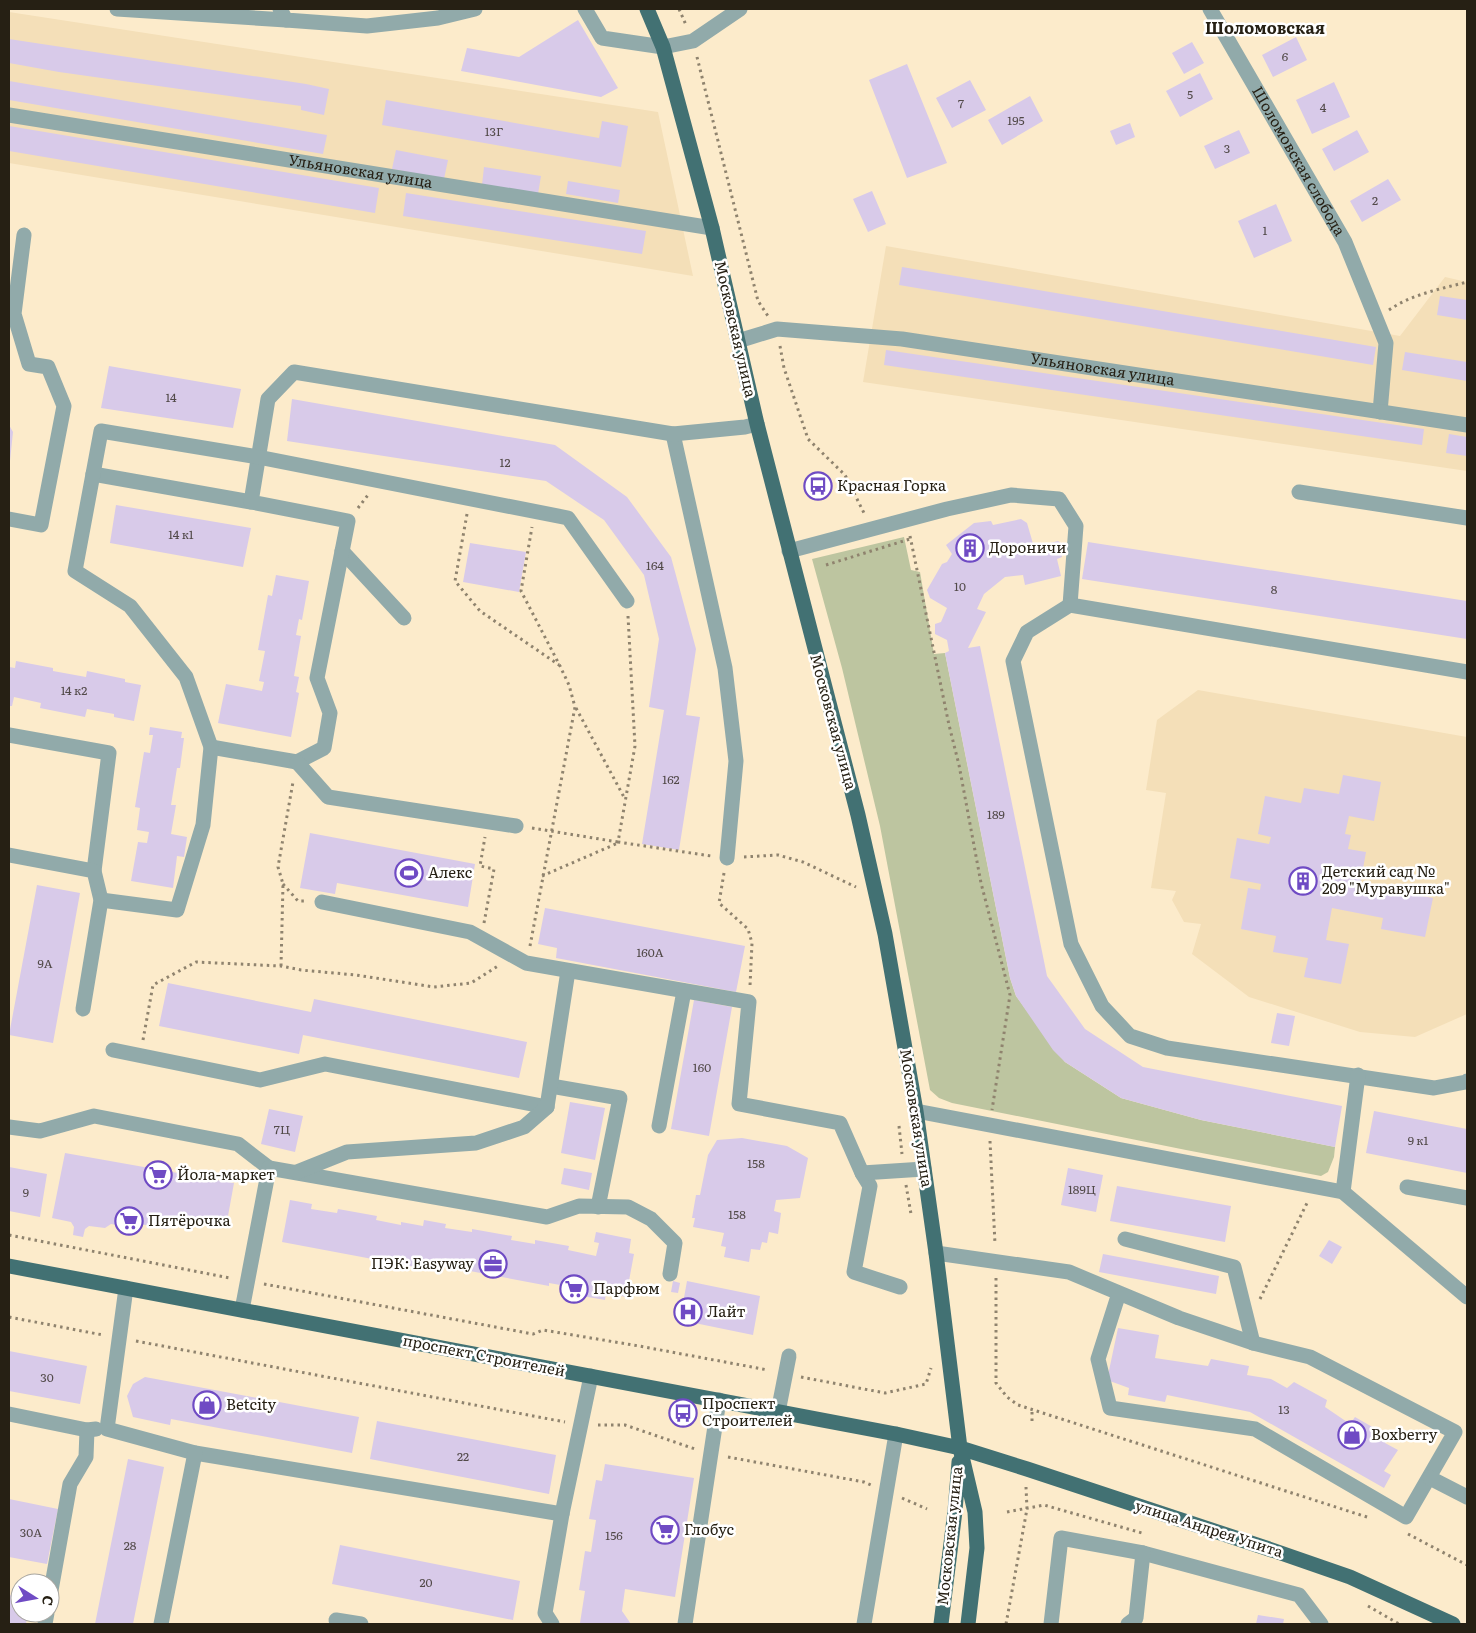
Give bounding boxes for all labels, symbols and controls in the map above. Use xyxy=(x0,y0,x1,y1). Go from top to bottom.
district label: Шоломовская xyxy=(1205,15,1325,39)
house number: 6 xyxy=(1282,47,1289,65)
street label: Шоломовская слобода xyxy=(1247,81,1352,240)
house number: 5 xyxy=(1187,85,1193,103)
house number: 7 xyxy=(958,94,964,112)
house number: 4 xyxy=(1320,98,1327,116)
house number: 195 xyxy=(1007,111,1025,129)
house number: 13Г xyxy=(485,122,503,140)
house number: 3 xyxy=(1224,139,1230,157)
street label: Ульяновская улица xyxy=(287,147,435,193)
house number: 2 xyxy=(1372,191,1378,209)
house number: 1 xyxy=(1263,221,1268,239)
street label: Московская улица xyxy=(710,258,764,400)
street label: Ульяновская улица xyxy=(1029,346,1177,390)
house number: 14 xyxy=(165,388,177,406)
house number: 12 xyxy=(500,453,510,471)
bus stop icon: Красная Горка xyxy=(803,471,833,501)
place label: Красная Горка xyxy=(837,473,947,496)
house number: 14 к1 xyxy=(168,525,194,543)
building icon: Дороничи xyxy=(955,533,985,563)
place label: Дороничи xyxy=(989,535,1066,558)
house number: 164 xyxy=(646,556,664,574)
house number: 10 xyxy=(954,577,966,595)
house number: 8 xyxy=(1271,580,1278,598)
street label: Московская улица xyxy=(805,651,864,793)
house number: 14 к2 xyxy=(61,681,87,699)
house number: 162 xyxy=(662,770,680,788)
house number: 189 xyxy=(987,805,1005,823)
sports icon: Алекс xyxy=(394,858,424,888)
place label: Детский сад № 209 "Муравушка" xyxy=(1322,859,1450,899)
place label: Алекс xyxy=(428,860,473,883)
building icon: Детский сад № 209 "Муравушка" xyxy=(1288,866,1318,896)
house number: 160А xyxy=(636,943,664,961)
house number: 9А xyxy=(37,954,53,972)
street label: Московская улица xyxy=(895,1047,940,1190)
house number: 160 xyxy=(693,1058,711,1076)
house number: 7Ц xyxy=(274,1120,290,1138)
house number: 9 к1 xyxy=(1408,1131,1428,1149)
house number: 158 xyxy=(747,1154,765,1172)
supermarket icon: Йола-маркет xyxy=(143,1160,173,1190)
place label: Йола-маркет xyxy=(177,1162,275,1185)
house number: 189Ц xyxy=(1068,1180,1096,1198)
house number: 9 xyxy=(23,1183,29,1201)
house number: 158 xyxy=(728,1205,746,1223)
supermarket icon: Пятёрочка xyxy=(114,1206,144,1236)
place label: Пятёрочка xyxy=(148,1208,232,1231)
office icon: ПЭК: Easyway xyxy=(478,1249,508,1279)
place label: ПЭК: Easyway xyxy=(371,1251,474,1274)
supermarket icon: Парфюм xyxy=(559,1274,589,1304)
place label: Парфюм xyxy=(593,1276,660,1299)
hospital icon: Лайт xyxy=(673,1297,703,1327)
place label: Лайт xyxy=(707,1299,746,1322)
street label: проспект Строителей xyxy=(401,1328,567,1382)
house number: 30 xyxy=(40,1368,54,1386)
shop icon: Betcity xyxy=(192,1390,222,1420)
place label: Проспект Строителей xyxy=(702,1391,793,1431)
place label: Betcity xyxy=(226,1392,276,1415)
bus stop icon: Проспект Строителей xyxy=(668,1398,698,1428)
house number: 13 xyxy=(1278,1400,1290,1418)
shop icon: Boxberry xyxy=(1337,1420,1367,1450)
place label: Boxberry xyxy=(1371,1422,1438,1445)
house number: 22 xyxy=(457,1447,469,1465)
street label: Московская улица xyxy=(930,1464,967,1607)
street label: улица Андрея Упита xyxy=(1132,1493,1287,1563)
supermarket icon: Глобус xyxy=(650,1515,680,1545)
place label: Глобус xyxy=(684,1517,735,1540)
house number: 30А xyxy=(20,1523,42,1541)
house number: 156 xyxy=(605,1526,623,1544)
house number: 28 xyxy=(124,1536,137,1554)
north arrow xyxy=(10,1573,60,1623)
house number: 20 xyxy=(419,1573,433,1591)
text: С xyxy=(38,1594,60,1608)

